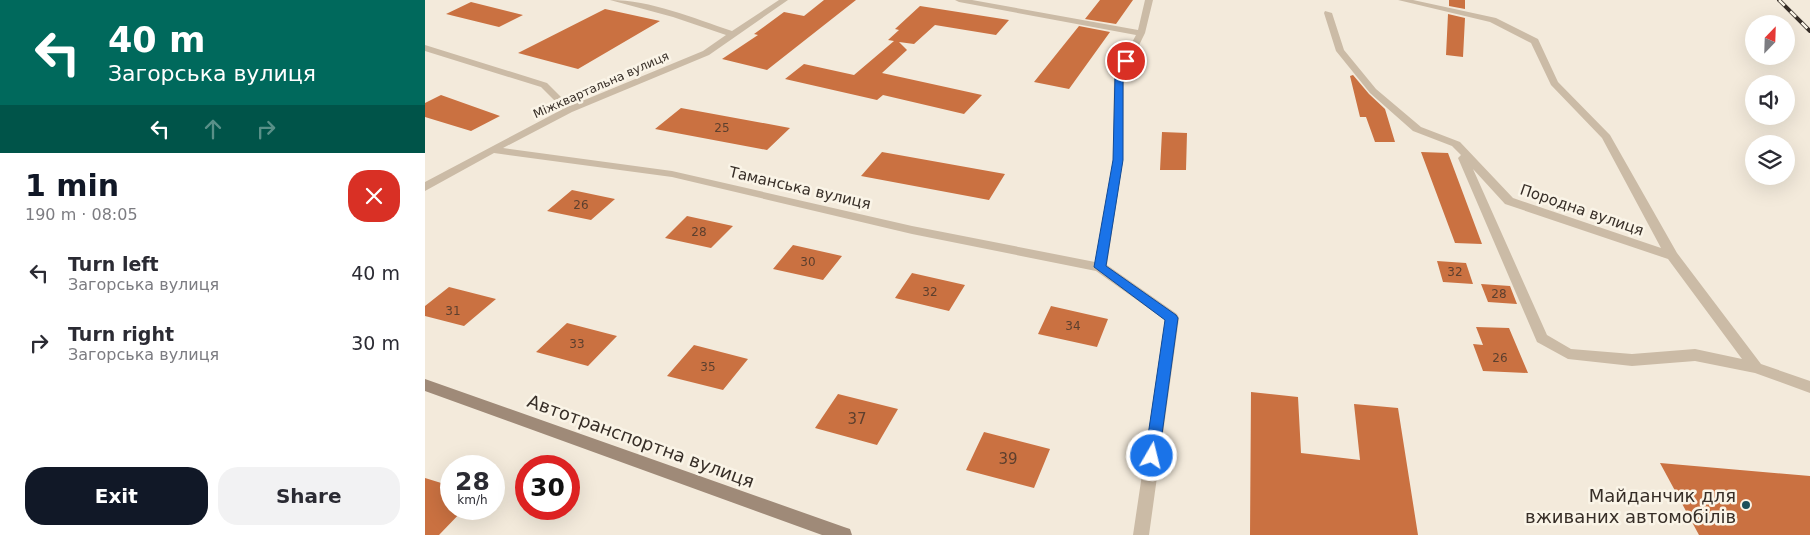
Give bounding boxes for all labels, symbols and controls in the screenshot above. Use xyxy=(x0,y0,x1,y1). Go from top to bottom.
north arrow xyxy=(1745,15,1795,65)
map controls xyxy=(1745,15,1795,185)
icon: left xyxy=(25,20,90,85)
text: 40 m xyxy=(108,20,205,60)
pin xyxy=(1105,40,1147,82)
icon: arrive xyxy=(1112,47,1140,75)
street label: Міжквартальна вулиця xyxy=(531,49,671,121)
text: Загорська вулиця xyxy=(108,61,316,86)
button: sound xyxy=(1745,75,1795,125)
icon: left xyxy=(146,115,174,143)
icon: ahead xyxy=(199,115,227,143)
icon: right xyxy=(252,115,280,143)
house number: 25 xyxy=(714,121,730,135)
button: layers xyxy=(1745,135,1795,185)
street label: Таманська вулиця xyxy=(726,163,873,213)
text: 1 min xyxy=(25,168,119,203)
button: close xyxy=(348,170,400,222)
street label: Породна вулиця xyxy=(1518,180,1646,240)
house number: 26 xyxy=(573,198,589,212)
text: 190 m · 08:05 xyxy=(25,205,138,224)
house number: 28 xyxy=(691,225,707,239)
text: Turn left xyxy=(68,253,159,275)
house number: 30 xyxy=(800,255,816,269)
icon: left xyxy=(25,259,53,287)
text: 40 m xyxy=(351,262,400,284)
house number: 32 xyxy=(1447,265,1463,279)
text: Загорська вулиця xyxy=(68,275,219,294)
house number: 32 xyxy=(922,285,938,299)
house number: 28 xyxy=(1491,287,1507,301)
house number: 31 xyxy=(445,304,461,318)
house number: 34 xyxy=(1065,319,1081,333)
text: Turn right xyxy=(68,323,174,345)
icon: right xyxy=(25,329,53,357)
text: 30 m xyxy=(351,332,400,354)
house number: 33 xyxy=(569,337,585,351)
text: Загорська вулиця xyxy=(68,345,219,364)
house number: 26 xyxy=(1492,351,1508,365)
house number: 35 xyxy=(700,360,716,374)
street label: Автотранспортна вулиця xyxy=(525,390,757,492)
house number: 37 xyxy=(847,410,867,428)
position arrow xyxy=(1125,429,1177,481)
house number: 39 xyxy=(998,450,1018,468)
speed limit sign: 30 xyxy=(515,455,580,520)
button: Exit xyxy=(25,467,208,525)
button: Share xyxy=(218,467,400,525)
text: 28 xyxy=(455,467,490,496)
place label: Майданчик для вживаних автомобілів xyxy=(1525,485,1736,527)
text: km/h xyxy=(457,493,488,507)
marker: Майданчик для вживаних автомобілів xyxy=(1740,499,1752,511)

